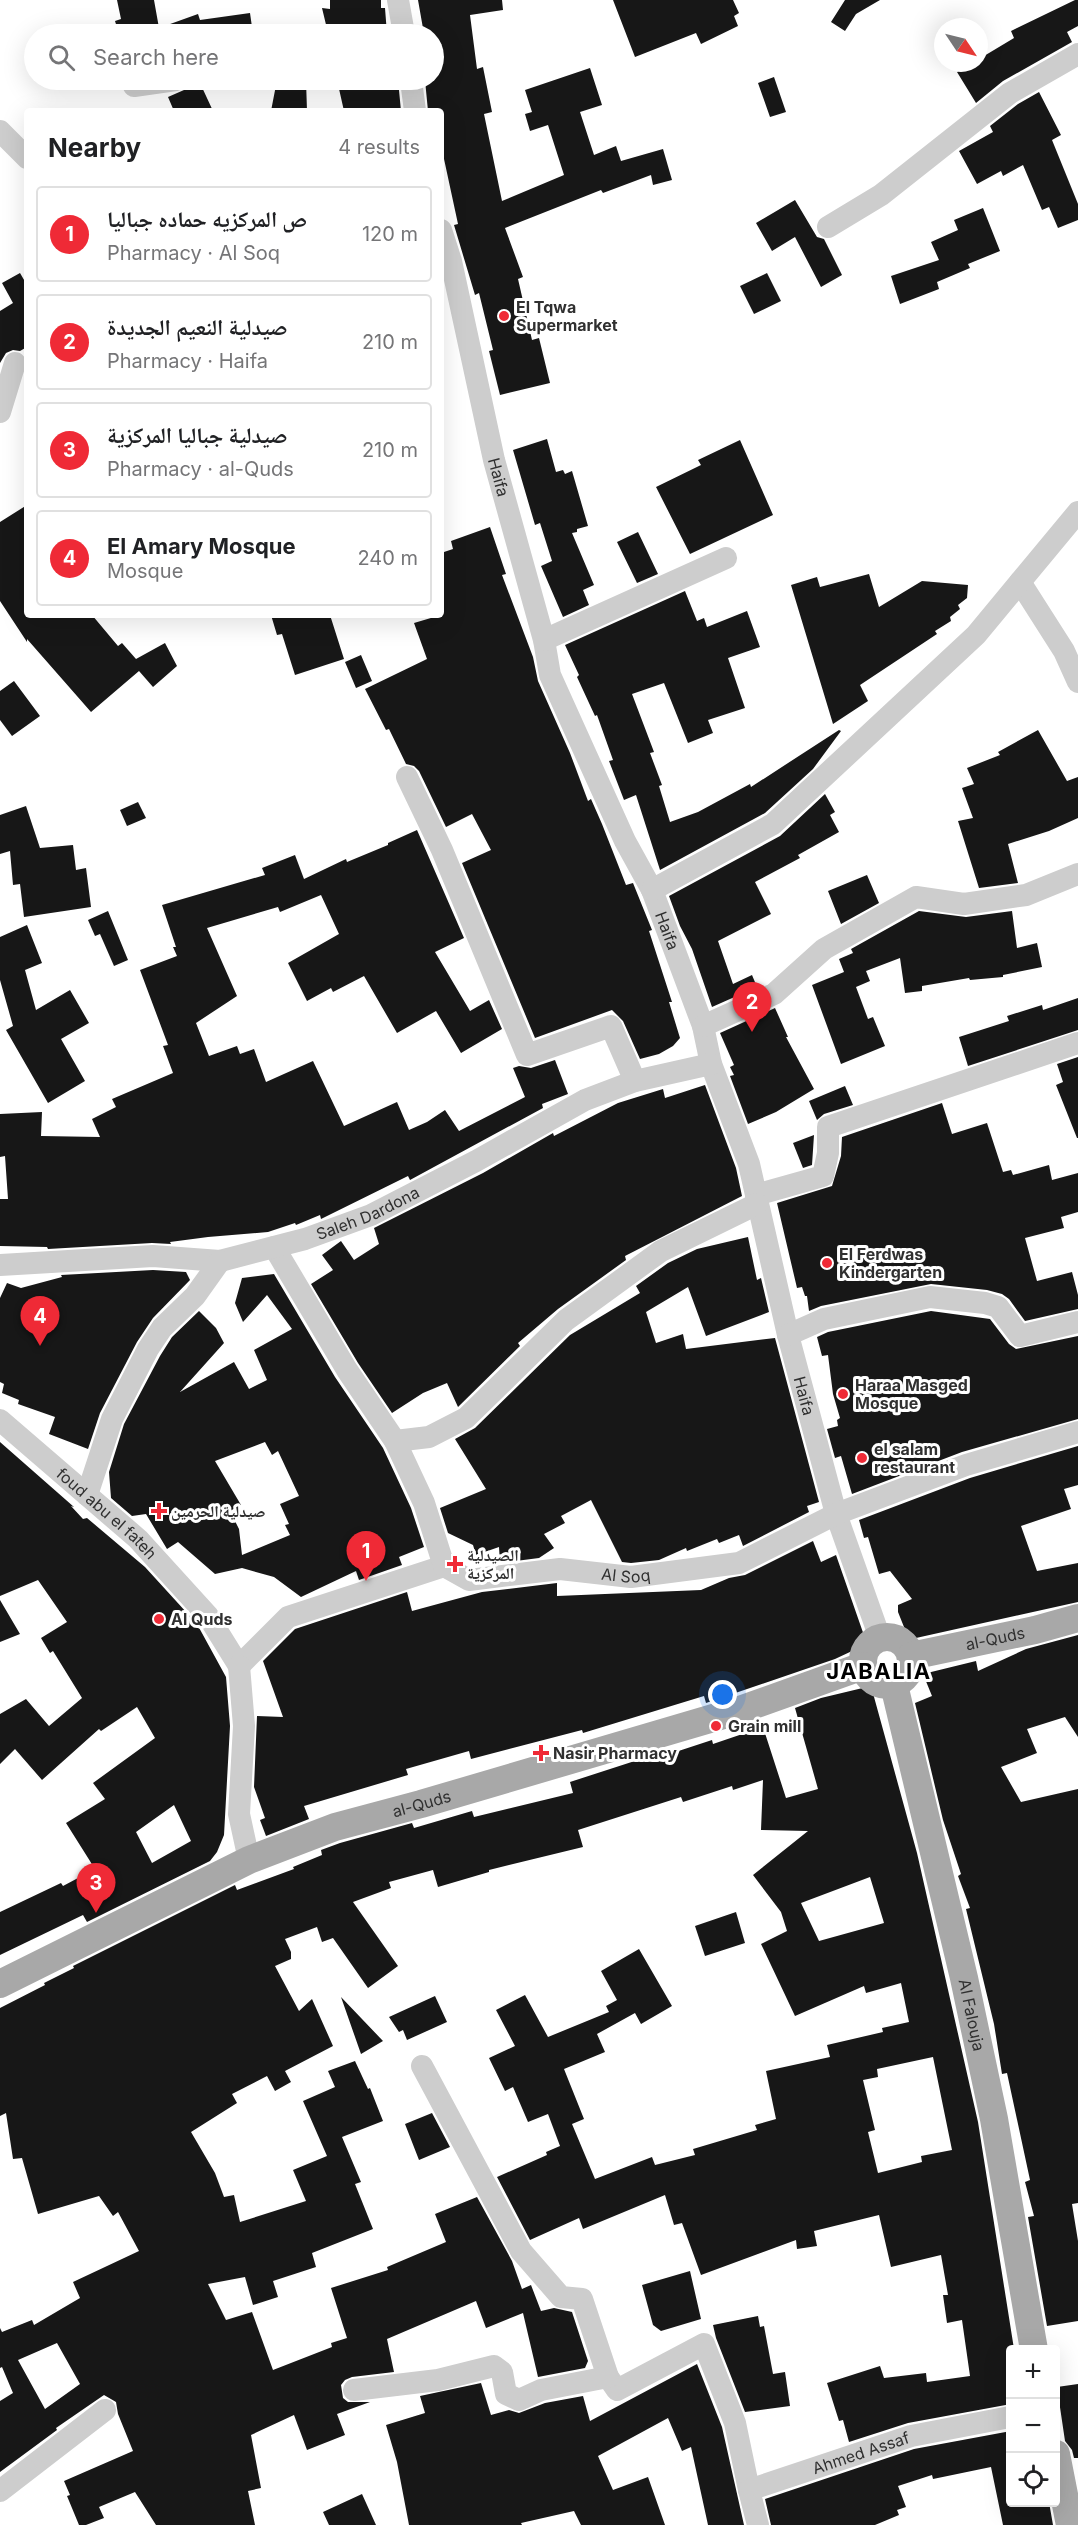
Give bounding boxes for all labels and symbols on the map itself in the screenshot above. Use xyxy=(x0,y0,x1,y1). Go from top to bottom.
north arrow xyxy=(934,18,988,72)
place label: El Tqwa Supermarket xyxy=(516,297,618,335)
marker: El Tqwa Supermarket xyxy=(497,309,511,323)
street label: Haifa xyxy=(484,456,514,499)
street label: Haifa xyxy=(651,909,684,953)
pin: 2 xyxy=(732,982,771,1032)
street label: Saleh Dardona xyxy=(313,1182,423,1244)
place label: El Ferdwas Kindergarten xyxy=(839,1244,942,1282)
marker: El Ferdwas Kindergarten xyxy=(820,1256,834,1270)
pin: 4 xyxy=(20,1296,60,1346)
street label: Haifa xyxy=(790,1374,819,1417)
place label: Haraa Masged Mosque xyxy=(855,1375,968,1413)
marker: Haraa Masged Mosque xyxy=(836,1387,850,1401)
place label: el salam restaurant xyxy=(874,1439,955,1477)
marker: el salam restaurant xyxy=(855,1451,869,1465)
street label: foud abu el fateh xyxy=(53,1463,161,1563)
place label: صيدلية الحرمين xyxy=(171,1501,265,1521)
marker: صيدلية الحرمين xyxy=(152,1504,166,1518)
pin: 1 xyxy=(346,1532,386,1581)
place label: الصيدلية المركزية xyxy=(467,1545,519,1583)
marker: الصيدلية المركزية xyxy=(448,1557,462,1571)
street label: Al Soq xyxy=(600,1564,651,1587)
place label: Al Quds xyxy=(171,1609,233,1629)
marker: Al Quds xyxy=(152,1612,166,1626)
street label: al-Quds xyxy=(964,1622,1027,1654)
district label: JABALIA xyxy=(826,1658,932,1684)
your location xyxy=(708,1680,737,1709)
place label: Grain mill xyxy=(728,1716,801,1736)
marker: Grain mill xyxy=(709,1719,723,1733)
place label: Nasir Pharmacy xyxy=(553,1743,677,1763)
marker: Nasir Pharmacy xyxy=(534,1746,548,1760)
street label: al-Quds xyxy=(390,1786,453,1821)
pin: 3 xyxy=(76,1864,116,1913)
street label: Al Falouja xyxy=(954,1977,989,2053)
street label: Ahmed Assaf xyxy=(810,2427,912,2478)

